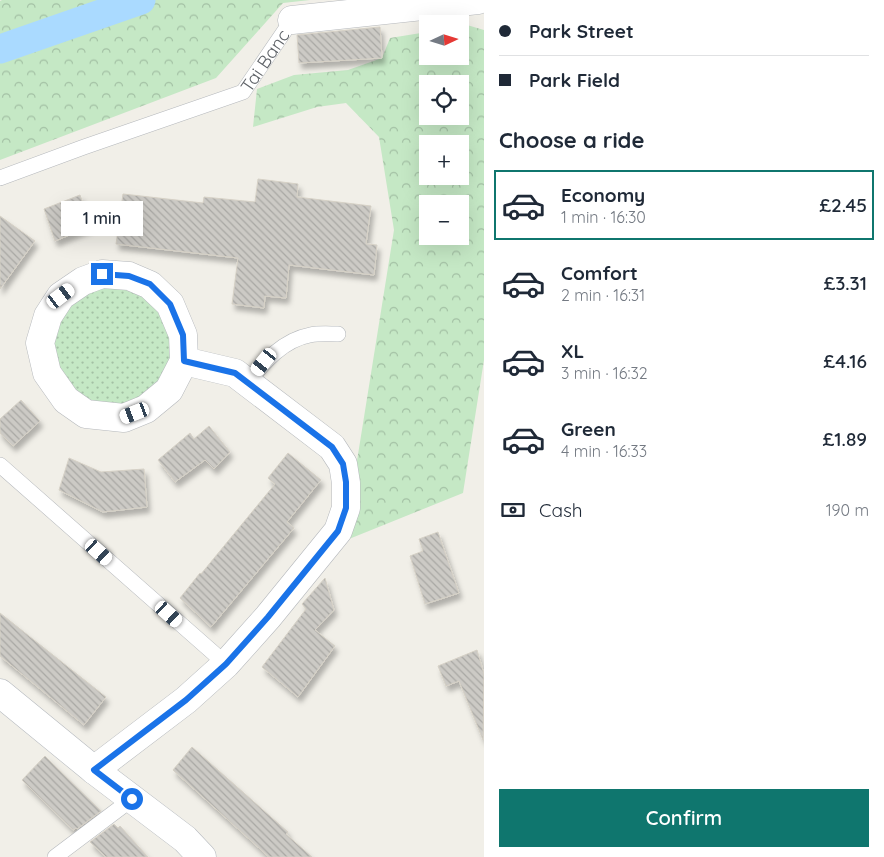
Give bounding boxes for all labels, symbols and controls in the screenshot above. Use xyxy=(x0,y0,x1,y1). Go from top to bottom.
north arrow xyxy=(419,15,469,65)
map controls xyxy=(419,15,469,245)
text: Park Street xyxy=(529,19,634,43)
street label: Tai Banc xyxy=(235,25,294,96)
text: Park Field xyxy=(529,68,620,92)
button: locate xyxy=(419,75,469,125)
text: Choose a ride xyxy=(499,126,644,154)
button: + xyxy=(419,135,469,185)
icon: car xyxy=(501,183,546,228)
text: Economy xyxy=(561,183,645,207)
text: £2.45 xyxy=(819,193,867,217)
button: − xyxy=(419,195,469,245)
callout: 1 min xyxy=(61,202,143,236)
text: 1 min · 16:30 xyxy=(561,207,646,227)
text: 1 min xyxy=(83,208,121,228)
icon: car xyxy=(501,261,546,306)
text: Comfort xyxy=(561,261,638,285)
route end xyxy=(91,263,113,285)
text: £3.31 xyxy=(823,271,867,295)
car xyxy=(44,281,77,311)
text: 2 min · 16:31 xyxy=(561,285,645,305)
icon: car xyxy=(501,339,546,384)
text: XL xyxy=(561,339,584,363)
car xyxy=(248,346,279,378)
text: £4.16 xyxy=(823,349,867,373)
text: 3 min · 16:32 xyxy=(561,363,648,383)
car xyxy=(118,401,151,425)
icon: car xyxy=(501,417,546,462)
text: Green xyxy=(561,417,616,441)
text: £1.89 xyxy=(823,427,867,451)
text: 4 min · 16:33 xyxy=(561,441,647,461)
icon: cash xyxy=(499,496,527,524)
text: Cash xyxy=(539,498,583,522)
text: 190 m xyxy=(826,500,869,520)
car xyxy=(82,536,115,568)
car xyxy=(152,598,185,630)
route start xyxy=(121,788,143,810)
button: Confirm xyxy=(499,789,869,847)

